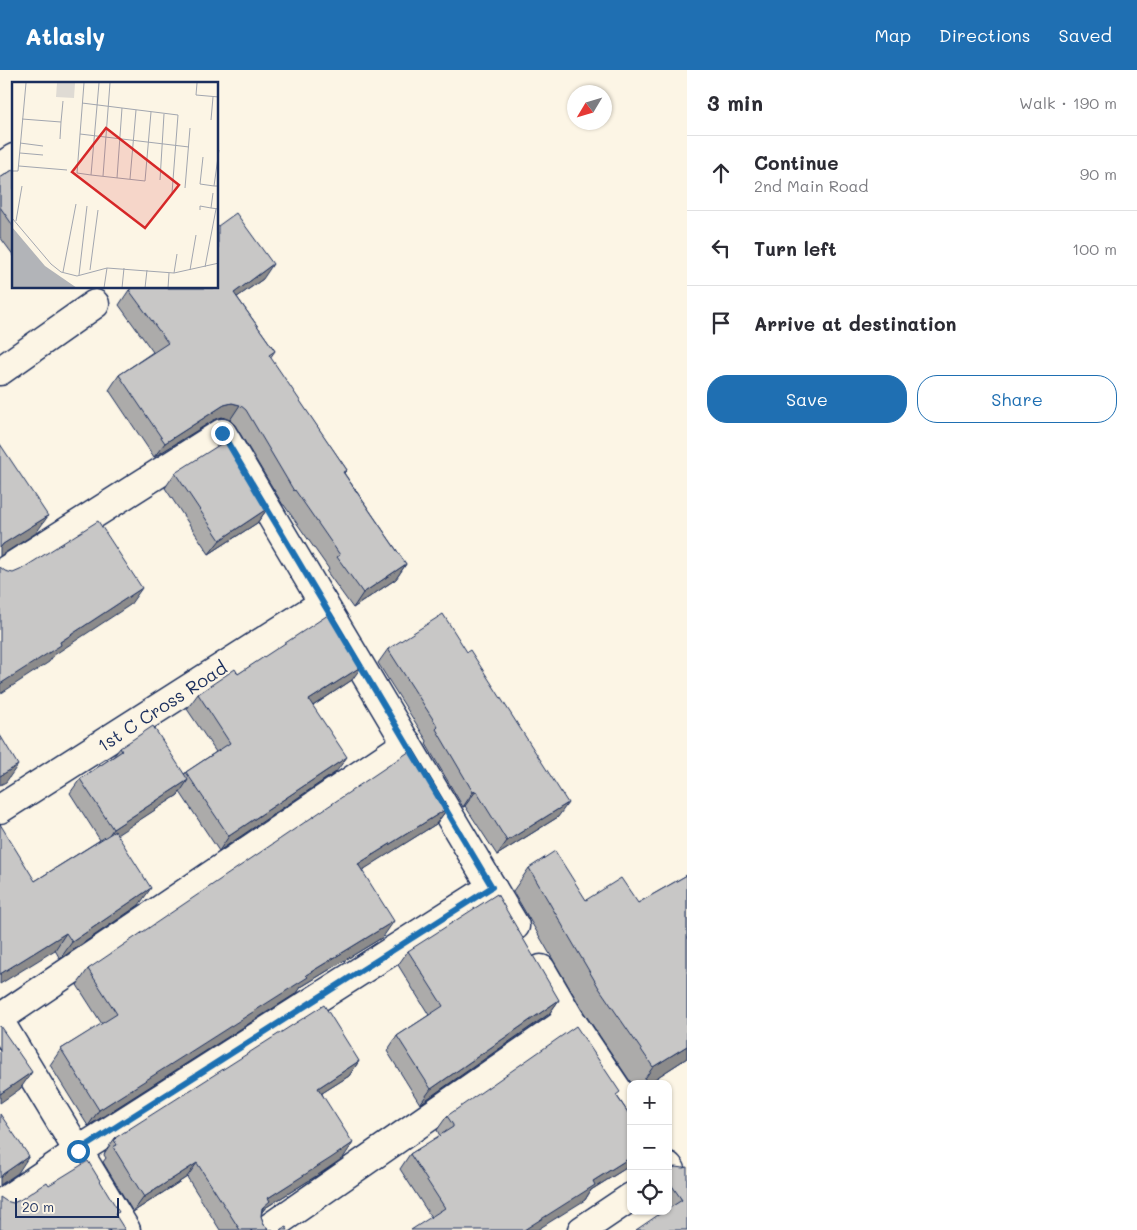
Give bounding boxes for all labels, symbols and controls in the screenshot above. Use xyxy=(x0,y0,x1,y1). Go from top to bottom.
text: Atlasly xyxy=(25,20,105,51)
text: Map xyxy=(874,23,911,47)
text: Directions xyxy=(939,23,1031,47)
text: Saved xyxy=(1059,23,1112,47)
inset map xyxy=(12,82,219,289)
north arrow xyxy=(567,85,612,130)
text: 3 min xyxy=(707,89,763,116)
text: Walk · 190 m xyxy=(1019,92,1117,113)
text: Continue xyxy=(754,150,839,175)
icon: ahead xyxy=(707,159,735,187)
text: 90 m xyxy=(1080,163,1117,184)
text: 2nd Main Road xyxy=(754,175,869,196)
icon: left xyxy=(707,234,735,262)
text: Turn left xyxy=(754,236,837,261)
text: 100 m xyxy=(1072,238,1117,259)
icon: arrive xyxy=(707,309,735,337)
text: Arrive at destination xyxy=(754,311,957,336)
button: Save xyxy=(707,375,907,423)
button: Share xyxy=(917,375,1117,423)
route end xyxy=(211,422,234,445)
street label: 1st C Cross Road xyxy=(93,655,231,757)
map controls xyxy=(627,1080,672,1215)
button: + xyxy=(627,1080,672,1125)
button: − xyxy=(627,1125,672,1170)
route start xyxy=(67,1140,90,1163)
button: locate xyxy=(627,1170,672,1215)
scale bar xyxy=(15,1195,119,1218)
text: 20 m xyxy=(22,1197,54,1216)

